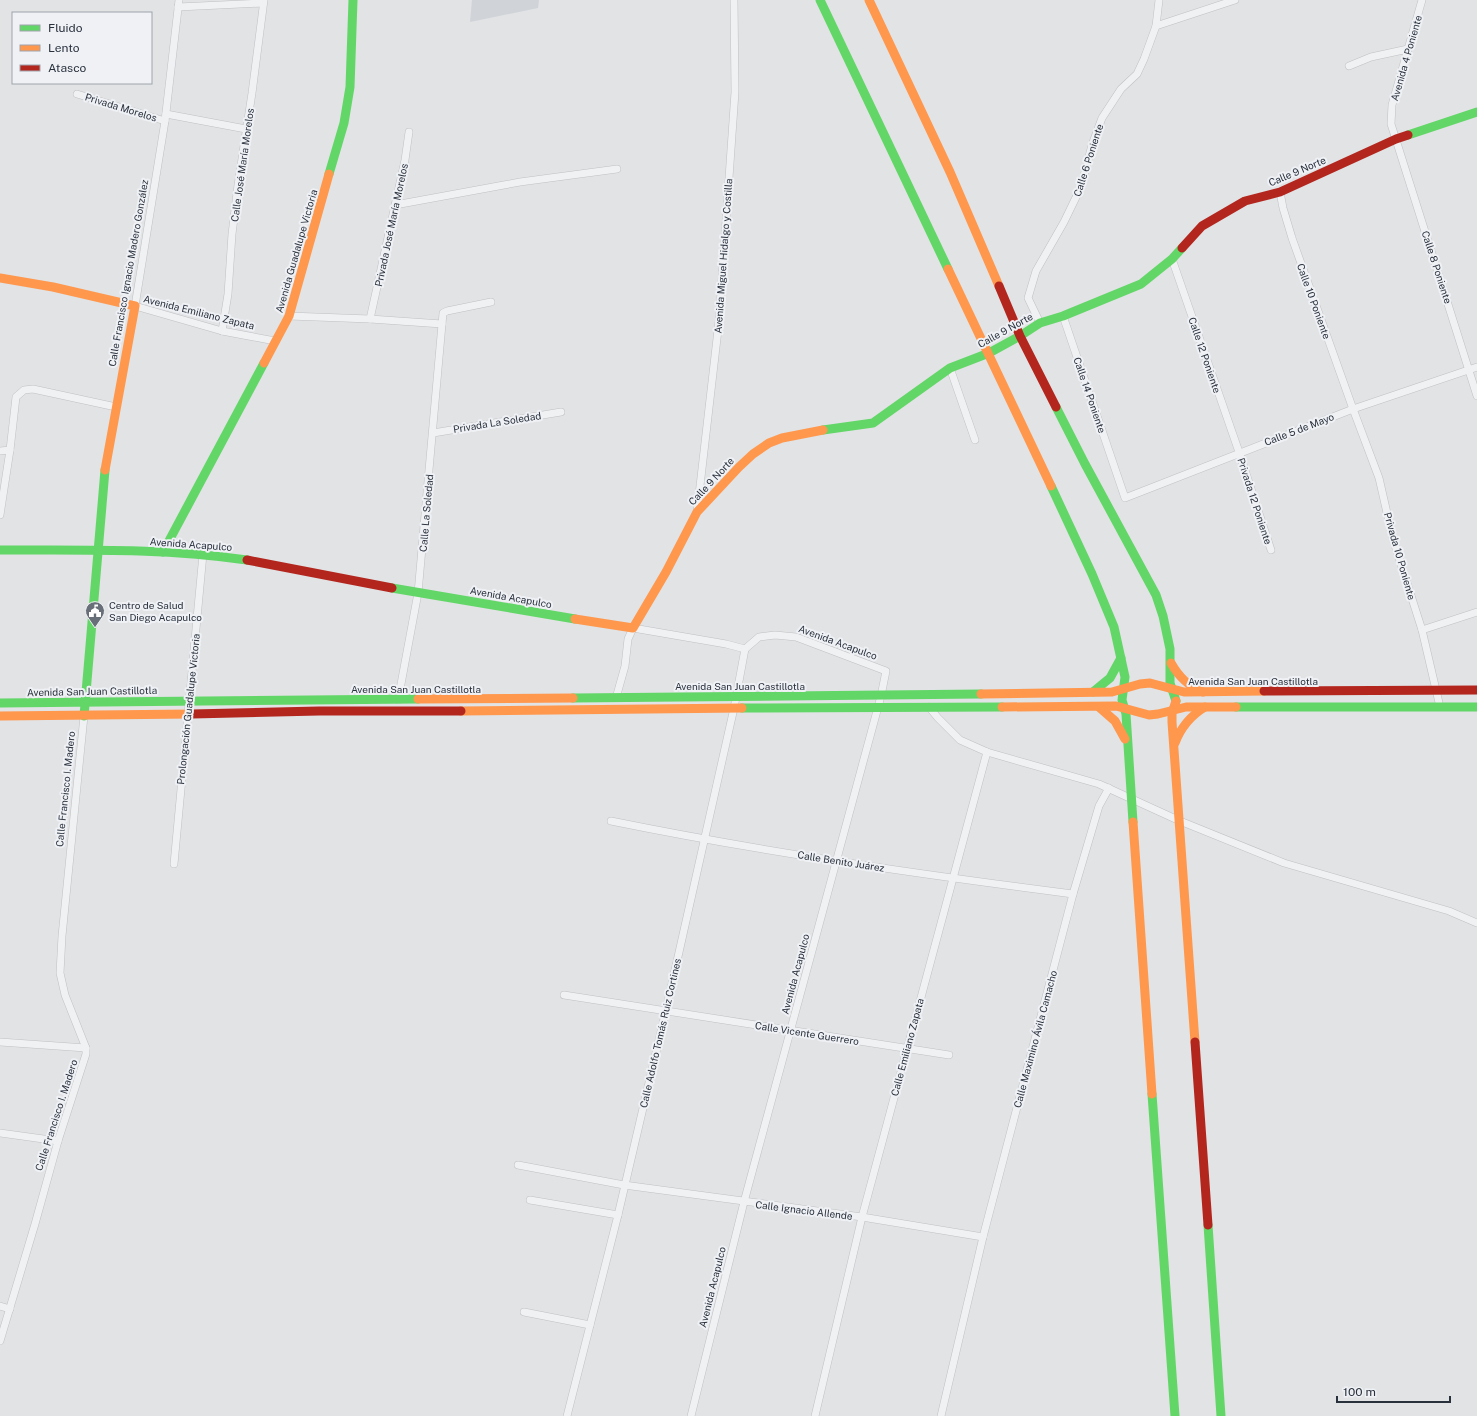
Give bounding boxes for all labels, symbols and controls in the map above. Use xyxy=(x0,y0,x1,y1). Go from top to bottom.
legend xyxy=(12,12,152,84)
street label: Avenida 4 Poniente xyxy=(1388,13,1424,102)
text: Fluido xyxy=(48,21,83,35)
text: Lento xyxy=(48,41,80,55)
text: Atasco xyxy=(48,61,87,75)
street label: Privada Morelos xyxy=(84,90,158,124)
street label: Calle José María Morelos xyxy=(228,107,256,223)
street label: Calle 6 Poniente xyxy=(1071,122,1105,198)
street label: Calle 9 Norte xyxy=(1267,153,1328,188)
street label: Privada José María Morelos xyxy=(372,162,410,288)
street label: Calle Francisco Ignacio Madero González xyxy=(106,178,150,367)
street label: Avenida Miguel Hidalgo y Costilla xyxy=(712,178,734,334)
street label: Avenida Guadalupe Victoria xyxy=(273,188,319,314)
street label: Calle 8 Poniente xyxy=(1420,229,1455,305)
street label: Calle 10 Poniente xyxy=(1295,262,1333,341)
street label: Avenida Emiliano Zapata xyxy=(142,292,256,332)
street label: Calle 9 Norte xyxy=(975,310,1035,350)
street label: Calle 12 Poniente xyxy=(1186,316,1224,395)
street label: Calle 14 Poniente xyxy=(1071,355,1109,435)
street label: Privada La Soledad xyxy=(452,409,542,435)
street label: Calle 5 de Mayo xyxy=(1262,410,1336,448)
street label: Calle 9 Norte xyxy=(686,454,736,507)
street label: Privada 12 Poniente xyxy=(1235,456,1275,546)
street label: Calle La Soledad xyxy=(417,474,435,552)
street label: Privada 10 Poniente xyxy=(1382,511,1418,602)
street label: Avenida Acapulco xyxy=(149,535,233,553)
street label: Avenida Acapulco xyxy=(469,584,553,610)
place label: Centro de Salud San Diego Acapulco xyxy=(109,599,202,623)
public building icon: Centro de Salud San Diego Acapulco xyxy=(84,600,106,628)
street label: Avenida Acapulco xyxy=(797,622,879,662)
street label: Prolongación Guadalupe Victoria xyxy=(174,633,202,785)
street label: Avenida San Juan Castillotla xyxy=(1188,675,1318,687)
street label: Avenida San Juan Castillotla xyxy=(675,680,805,692)
street label: Avenida San Juan Castillotla xyxy=(351,683,481,695)
street label: Avenida San Juan Castillotla xyxy=(27,684,157,698)
street label: Calle Francisco I. Madero xyxy=(53,730,77,847)
street label: Calle Benito Juárez xyxy=(797,848,886,874)
street label: Avenida Acapulco xyxy=(778,932,812,1016)
street label: Calle Adolfo Tomás Ruiz Cortines xyxy=(637,957,683,1109)
street label: Calle Maximino Ávila Camacho xyxy=(1011,969,1059,1109)
street label: Calle Emiliano Zapata xyxy=(888,997,926,1097)
street label: Calle Vicente Guerrero xyxy=(754,1019,860,1047)
street label: Calle Francisco I. Madero xyxy=(32,1058,80,1172)
street label: Calle Ignacio Allende xyxy=(755,1198,854,1222)
street label: Avenida Acapulco xyxy=(696,1245,728,1329)
scale bar xyxy=(1337,1378,1450,1404)
text: 100 m xyxy=(1343,1385,1376,1399)

